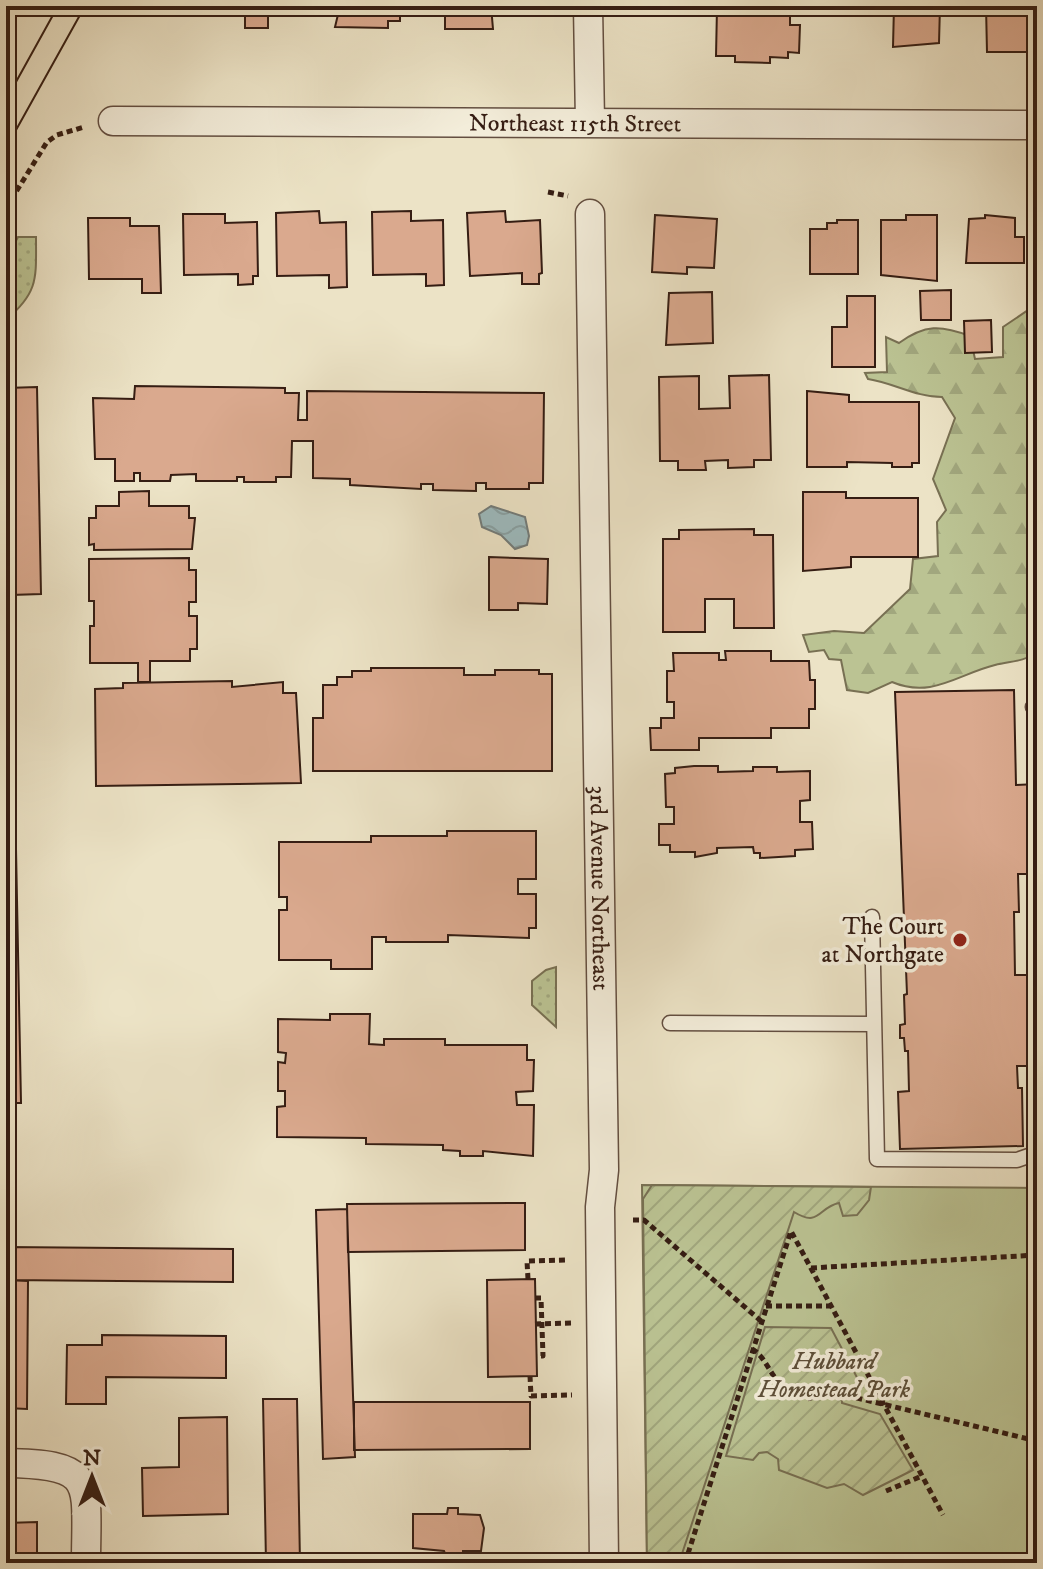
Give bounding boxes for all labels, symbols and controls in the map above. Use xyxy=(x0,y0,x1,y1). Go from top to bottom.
street label: Northeast 115th Street xyxy=(469,109,682,139)
street label: 3rd Avenue Northeast xyxy=(582,785,615,991)
place label: The Court at Northgate xyxy=(821,912,944,970)
marker: The Court at Northgate xyxy=(951,931,969,949)
park label: Hubbard Homestead Park xyxy=(757,1347,910,1405)
north arrow xyxy=(52,1437,132,1517)
text: N xyxy=(83,1445,101,1472)

